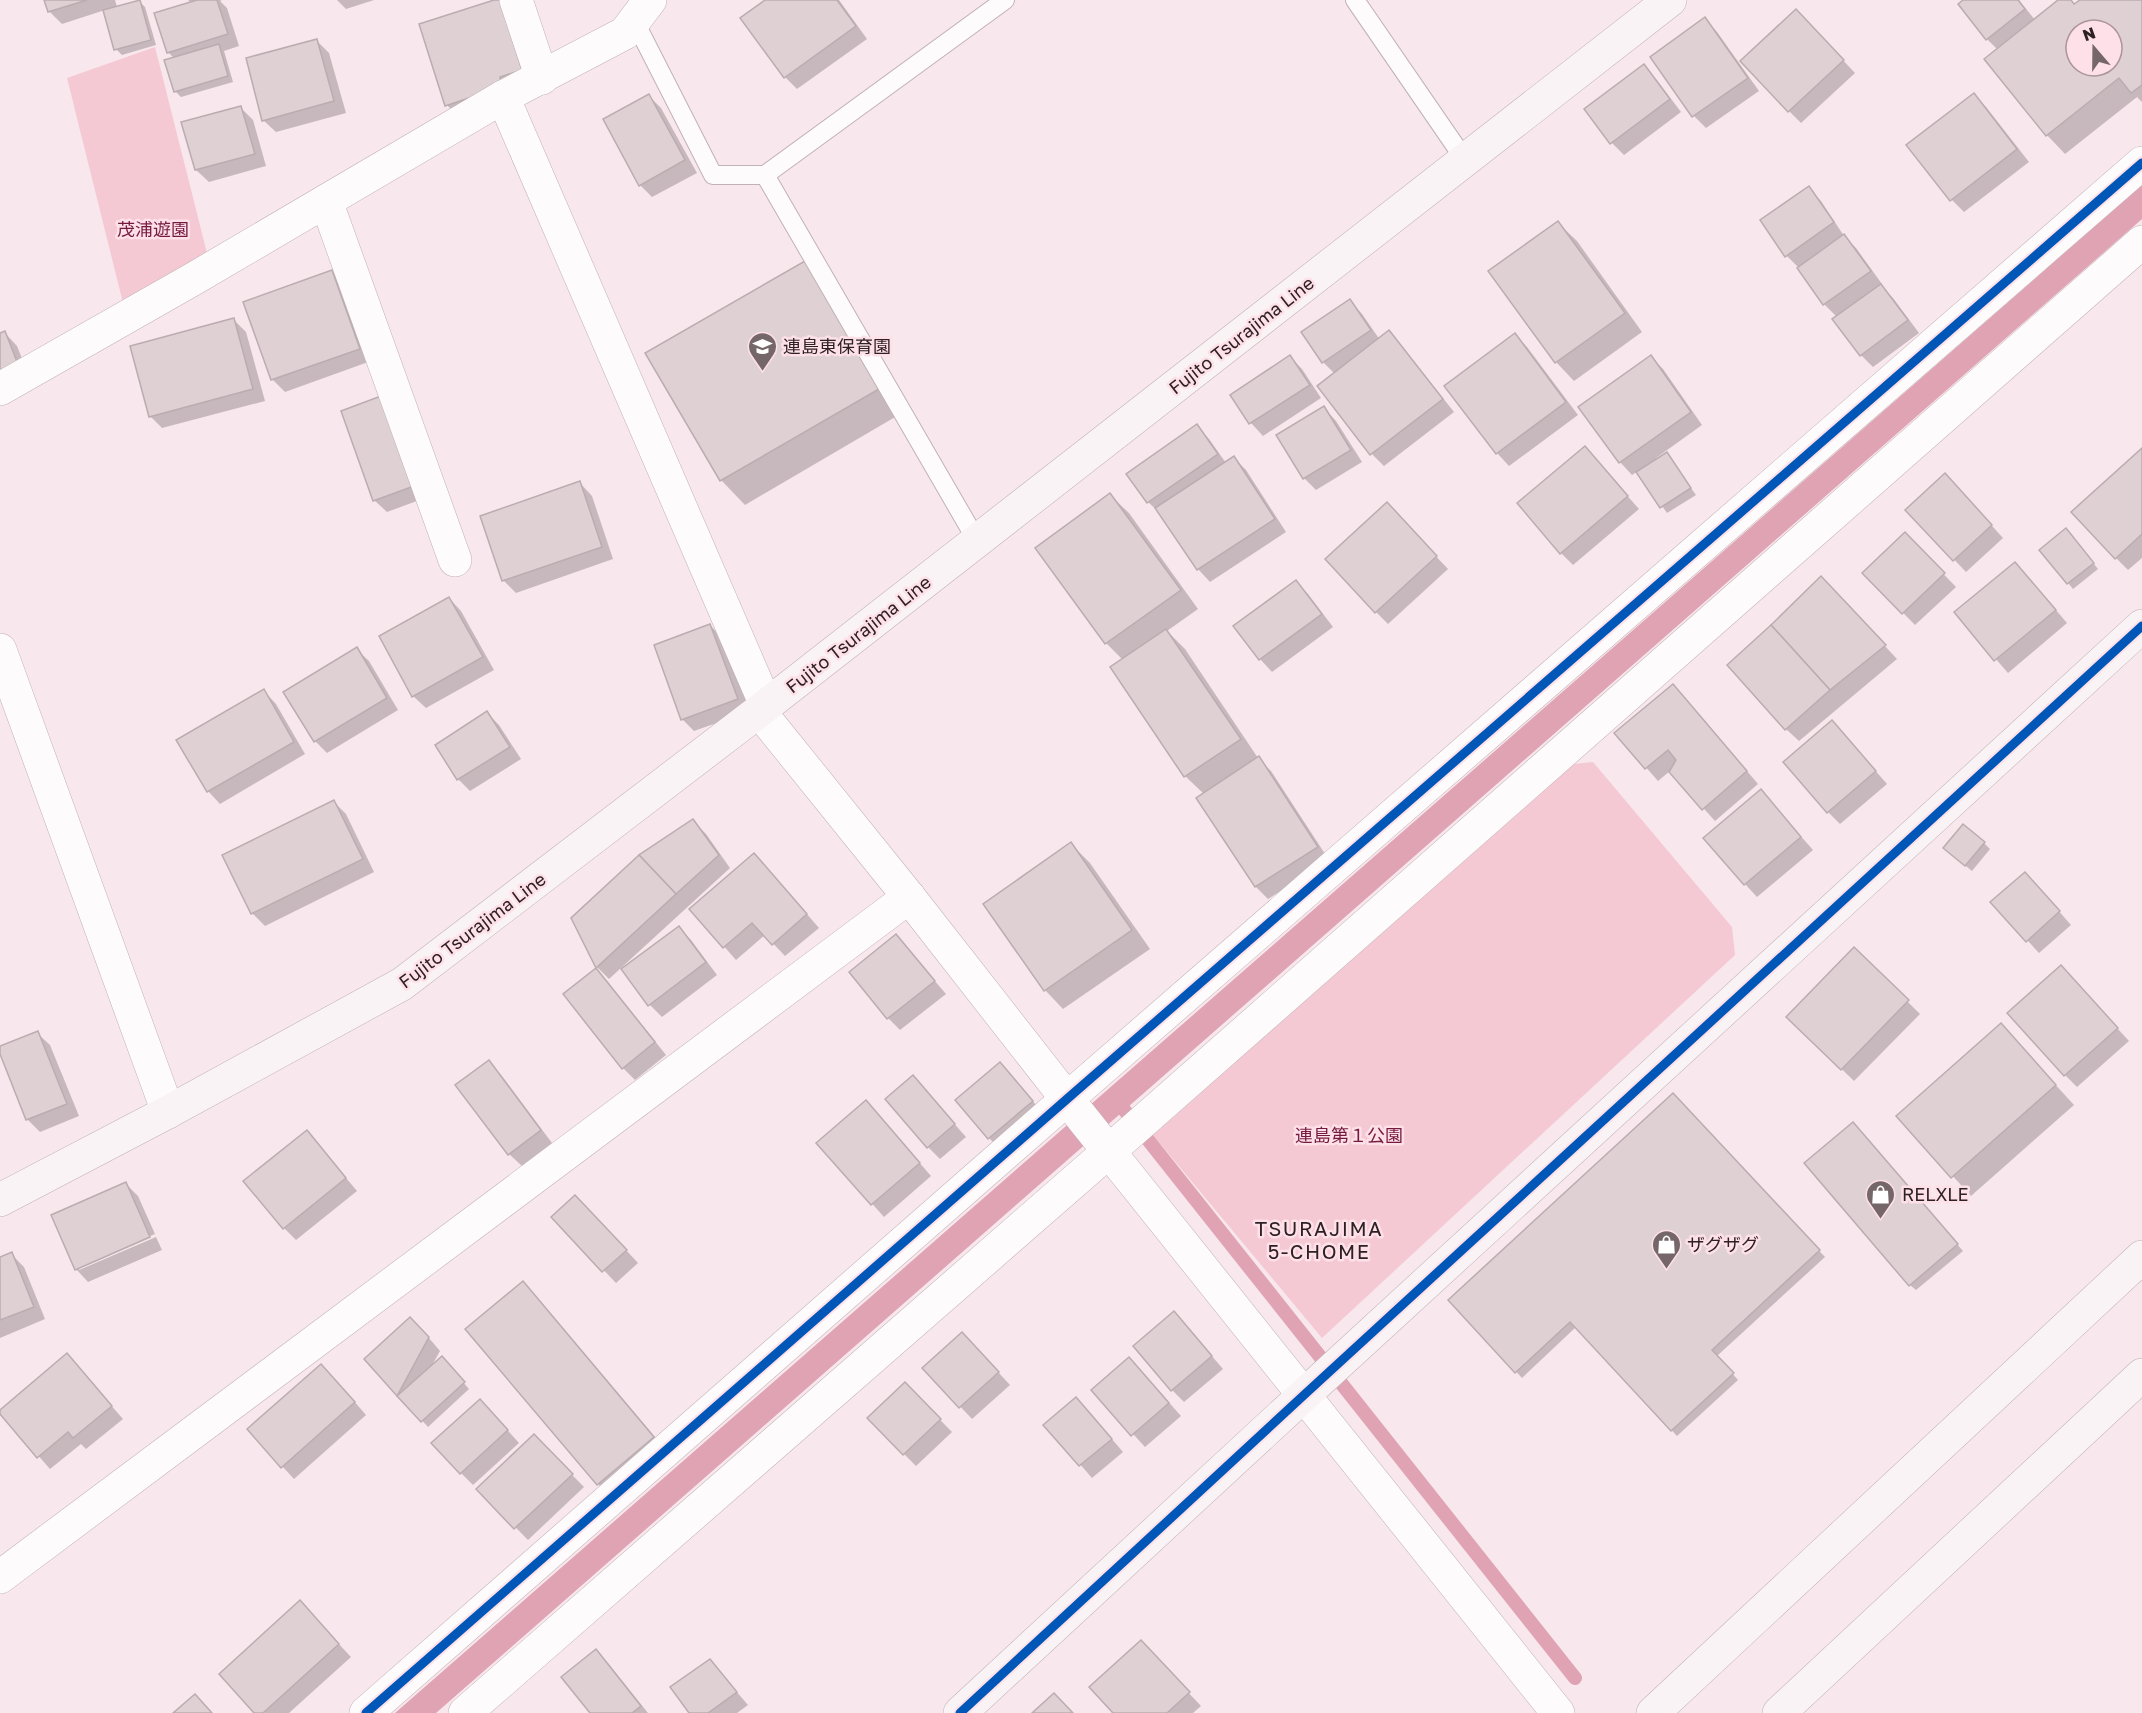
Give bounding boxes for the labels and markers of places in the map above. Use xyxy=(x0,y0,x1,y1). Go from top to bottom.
school or university icon: 連島東保育園 xyxy=(746,330,778,372)
place label: 連島東保育園 xyxy=(783,335,891,357)
shop icon: RELXLE xyxy=(1865,1178,1897,1220)
place label: RELXLE xyxy=(1902,1183,1969,1205)
shop icon: ザグザグ xyxy=(1650,1228,1682,1270)
place label: ザグザグ xyxy=(1687,1233,1759,1255)

